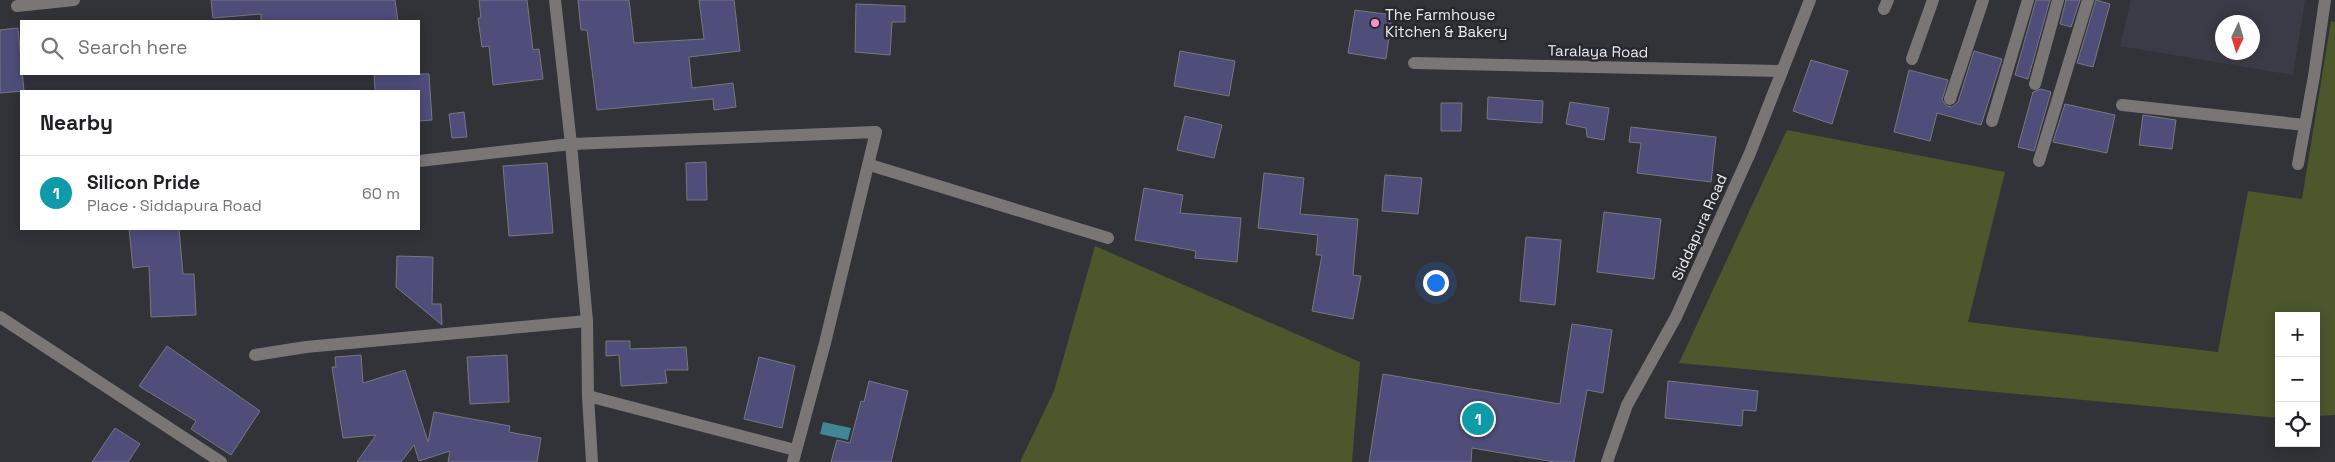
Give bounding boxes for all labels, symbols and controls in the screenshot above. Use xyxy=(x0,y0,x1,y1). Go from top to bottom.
place label: The Farmhouse Kitchen & Bakery xyxy=(1385,5,1507,41)
north arrow xyxy=(2215,15,2260,60)
marker: The Farmhouse Kitchen & Bakery xyxy=(1369,17,1381,29)
search box xyxy=(20,20,420,75)
icon: search xyxy=(38,34,66,62)
text: Search here xyxy=(78,35,188,60)
street label: Taralaya Road xyxy=(1547,41,1649,61)
text: Nearby xyxy=(40,109,113,136)
text: Silicon Pride xyxy=(87,170,200,195)
street label: Siddapura Road xyxy=(1667,171,1731,283)
text: 1 xyxy=(52,183,60,204)
text: 60 m xyxy=(362,183,400,204)
text: Place · Siddapura Road xyxy=(87,195,262,216)
your location xyxy=(1423,270,1449,296)
map controls xyxy=(2275,312,2320,447)
button: + xyxy=(2275,312,2320,357)
button: − xyxy=(2275,357,2320,402)
pin: 1 xyxy=(1462,400,1494,438)
button: locate xyxy=(2275,402,2320,447)

